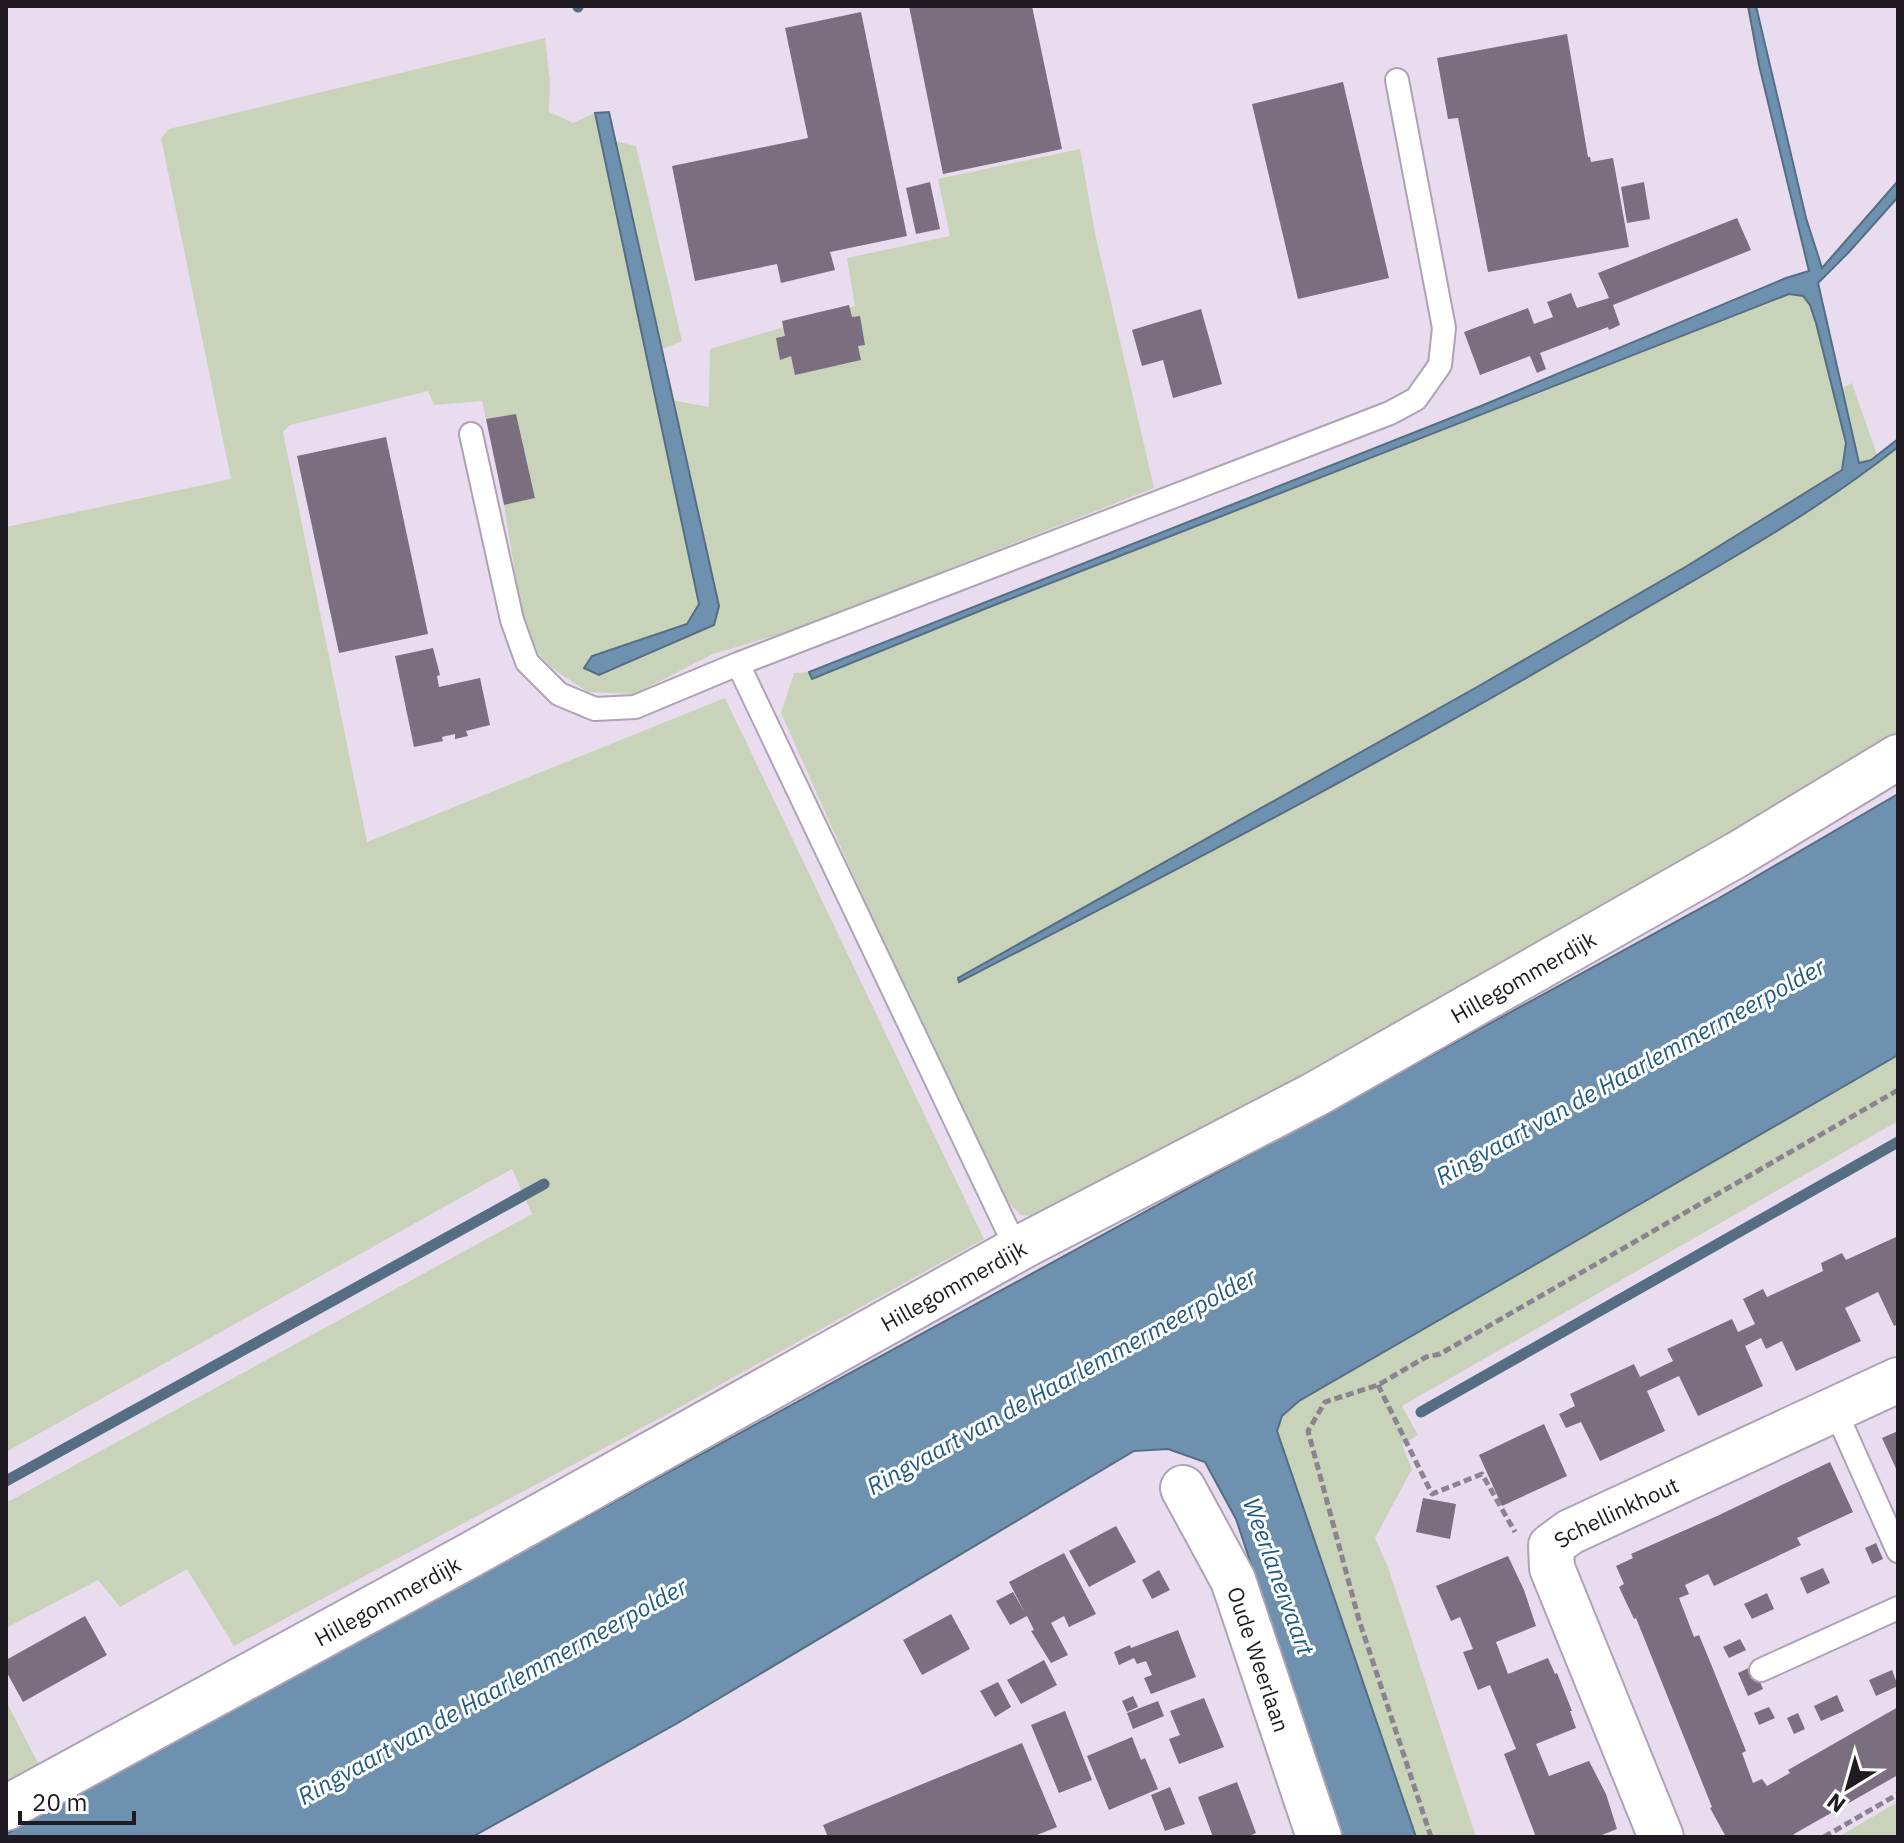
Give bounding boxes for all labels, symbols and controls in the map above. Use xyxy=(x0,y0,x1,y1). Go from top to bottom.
street label: Hillegommerdijk xyxy=(1445,923,1601,1029)
water label: Ringvaart van de Haarlemmermeerpolder xyxy=(1430,950,1832,1192)
street label: Hillegommerdijk xyxy=(875,1233,1032,1337)
water label: Ringvaart van de Haarlemmermeerpolder xyxy=(861,1260,1263,1502)
street label: Schellinkhout xyxy=(1547,1469,1683,1554)
water label: Weerlanervaart xyxy=(1236,1493,1323,1660)
street label: Hillegommerdijk xyxy=(309,1548,466,1652)
water label: Ringvaart van de Haarlemmermeerpolder xyxy=(292,1570,694,1812)
street label: Oude Weerlaan xyxy=(1222,1582,1297,1735)
north arrow xyxy=(1808,1747,1888,1827)
scale bar xyxy=(20,1775,134,1825)
text: 20 m xyxy=(32,1786,87,1818)
text: N xyxy=(1821,1787,1851,1820)

